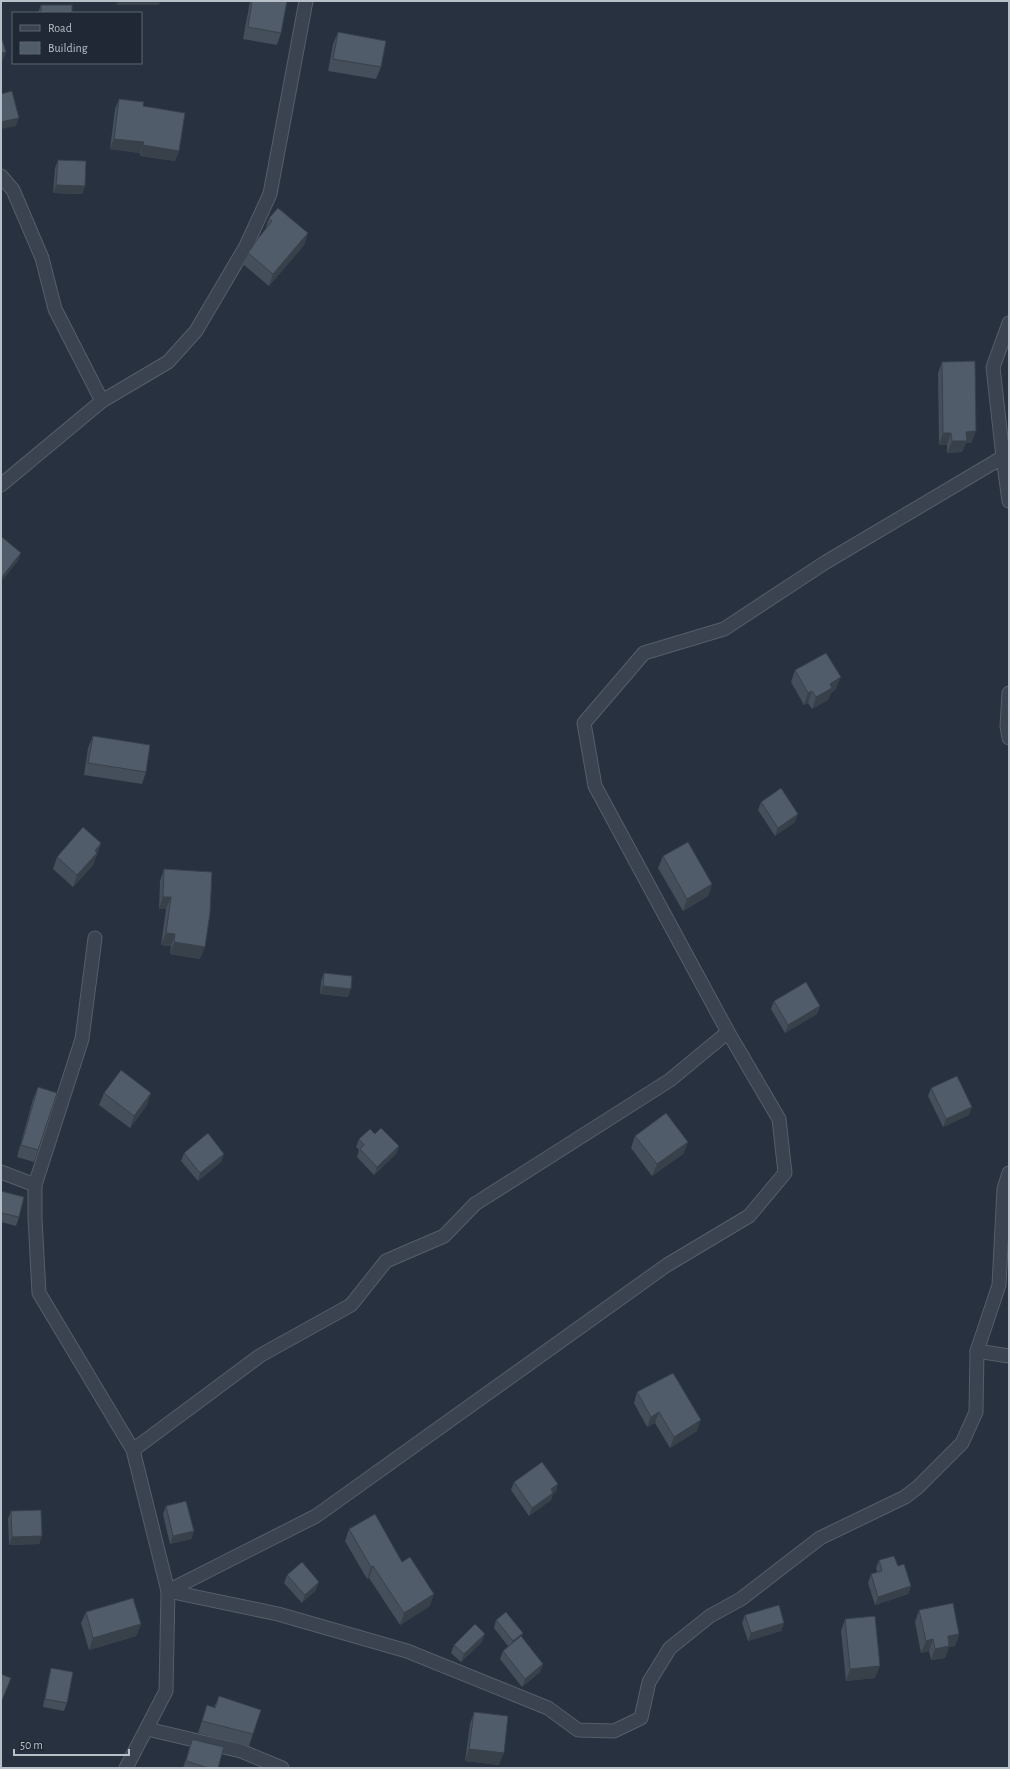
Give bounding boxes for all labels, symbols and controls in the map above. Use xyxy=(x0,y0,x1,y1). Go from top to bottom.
legend xyxy=(12,12,142,64)
text: Road xyxy=(48,22,72,34)
text: Building xyxy=(48,42,88,54)
scale bar xyxy=(14,1731,129,1757)
text: 50 m xyxy=(20,1739,43,1751)

